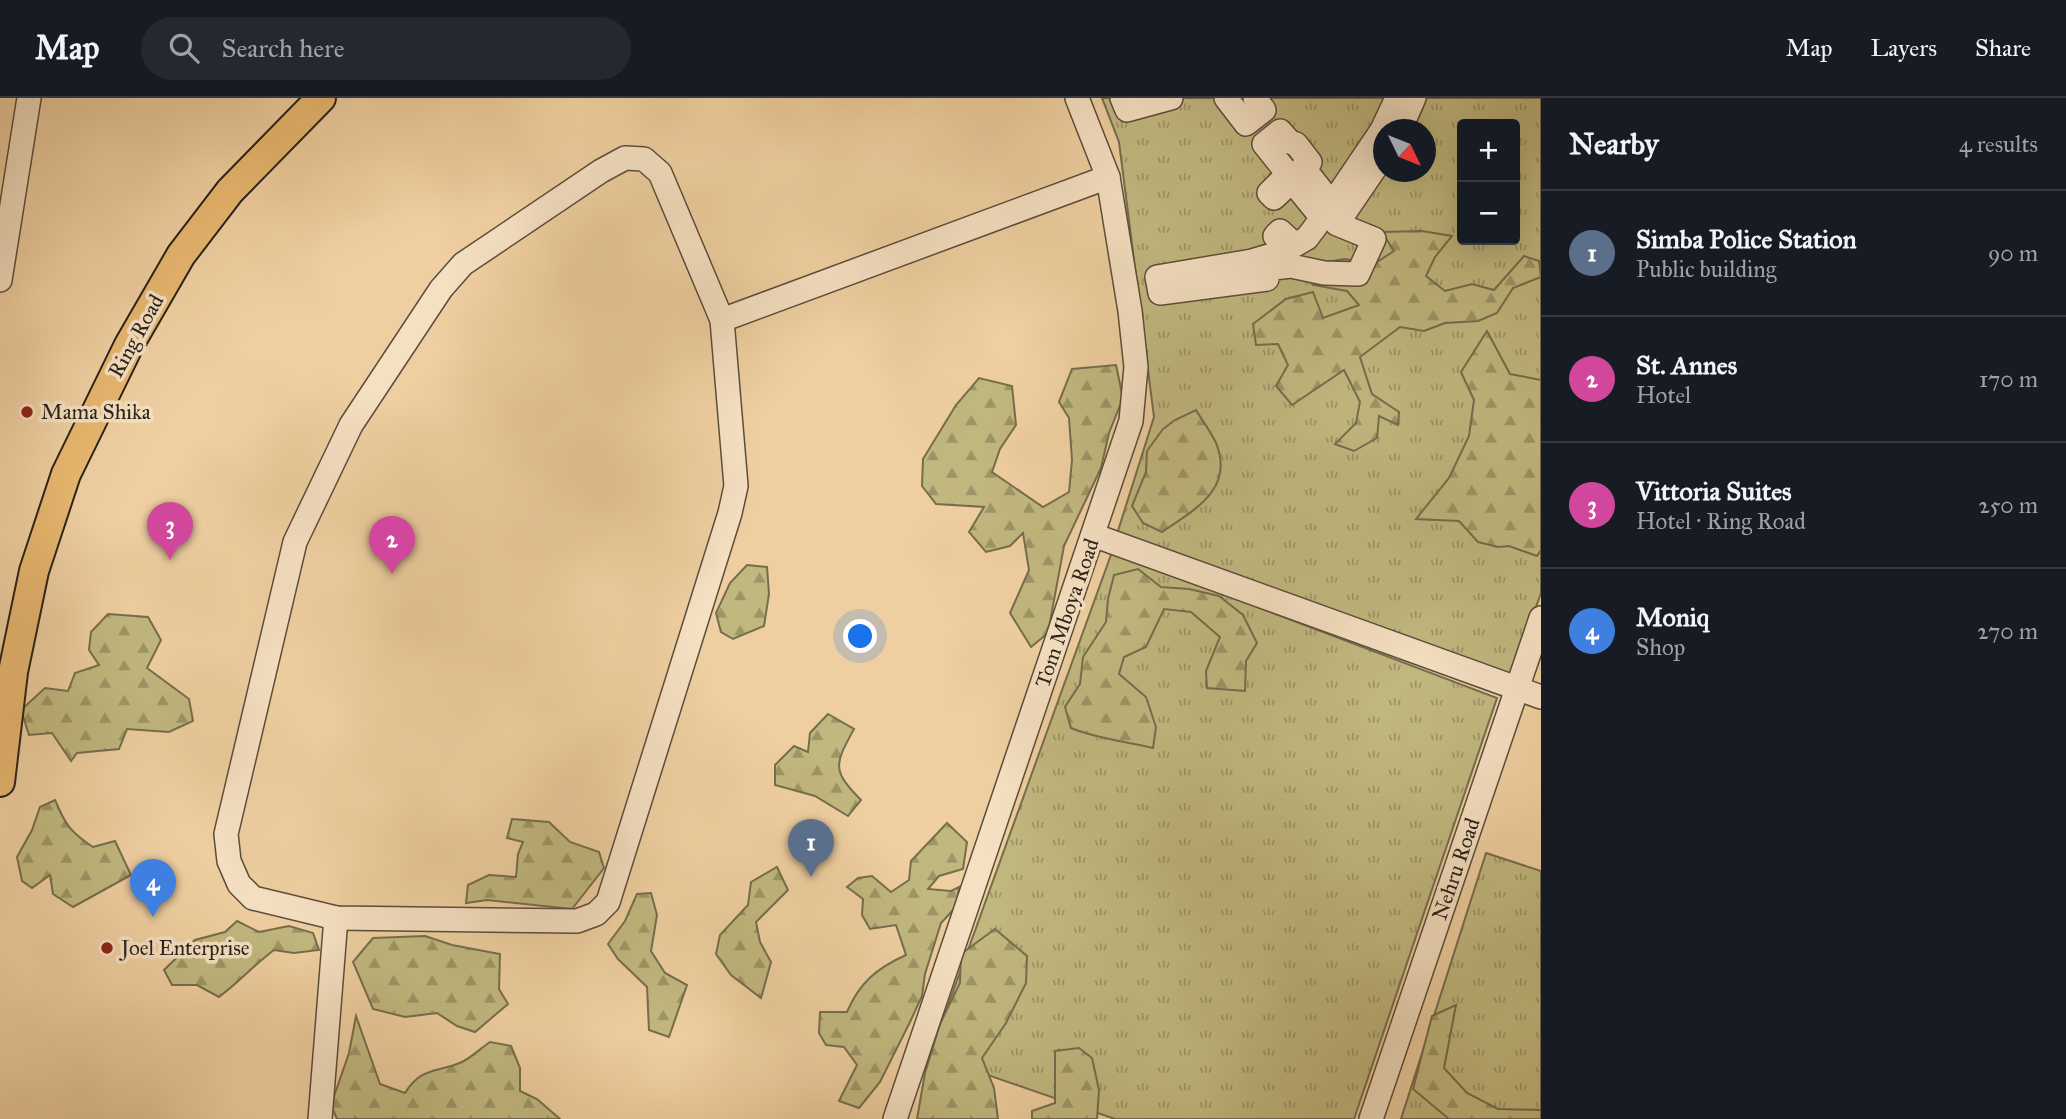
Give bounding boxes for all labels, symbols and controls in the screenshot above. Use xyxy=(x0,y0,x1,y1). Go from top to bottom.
search box xyxy=(141,17,631,80)
text: Map xyxy=(35,28,99,68)
icon: search xyxy=(165,29,203,67)
text: Search here xyxy=(221,32,345,64)
text: Map xyxy=(1786,33,1833,63)
text: Layers xyxy=(1871,33,1937,63)
text: Share xyxy=(1975,33,2031,63)
north arrow xyxy=(1373,119,1436,182)
map controls xyxy=(1457,119,1520,245)
button: + xyxy=(1457,119,1520,182)
text: Nearby xyxy=(1569,126,1659,162)
text: 4 results xyxy=(1959,130,2038,158)
button: − xyxy=(1457,182,1520,245)
text: Simba Police Station xyxy=(1636,223,1857,255)
text: 1 xyxy=(1587,239,1597,267)
text: 90 m xyxy=(1988,239,2038,267)
text: Public building xyxy=(1636,255,1776,283)
street label: Ring Road xyxy=(103,290,170,382)
text: St. Annes xyxy=(1636,349,1737,381)
text: 2 xyxy=(1586,365,1598,393)
text: 170 m xyxy=(1979,365,2038,393)
text: Hotel xyxy=(1636,381,1691,409)
place label: Mama Shika xyxy=(41,399,151,425)
marker: Mama Shika xyxy=(19,404,35,420)
text: Vittoria Suites xyxy=(1636,475,1792,507)
text: 3 xyxy=(1587,491,1597,519)
text: 250 m xyxy=(1978,491,2038,519)
pin: 3 xyxy=(147,502,193,560)
text: Hotel · Ring Road xyxy=(1636,507,1806,535)
pin: 2 xyxy=(369,516,415,574)
street label: Tom Mboya Road xyxy=(1029,535,1105,691)
text: Moniq xyxy=(1636,601,1709,633)
text: 4 xyxy=(1586,617,1598,645)
text: 270 m xyxy=(1977,617,2038,645)
your location xyxy=(843,619,877,653)
text: Shop xyxy=(1636,633,1685,661)
street label: Nehru Road xyxy=(1426,814,1486,923)
pin: 1 xyxy=(788,819,834,877)
pin: 4 xyxy=(130,859,176,917)
place label: Joel Enterprise xyxy=(119,935,250,961)
marker: Joel Enterprise xyxy=(99,940,115,956)

